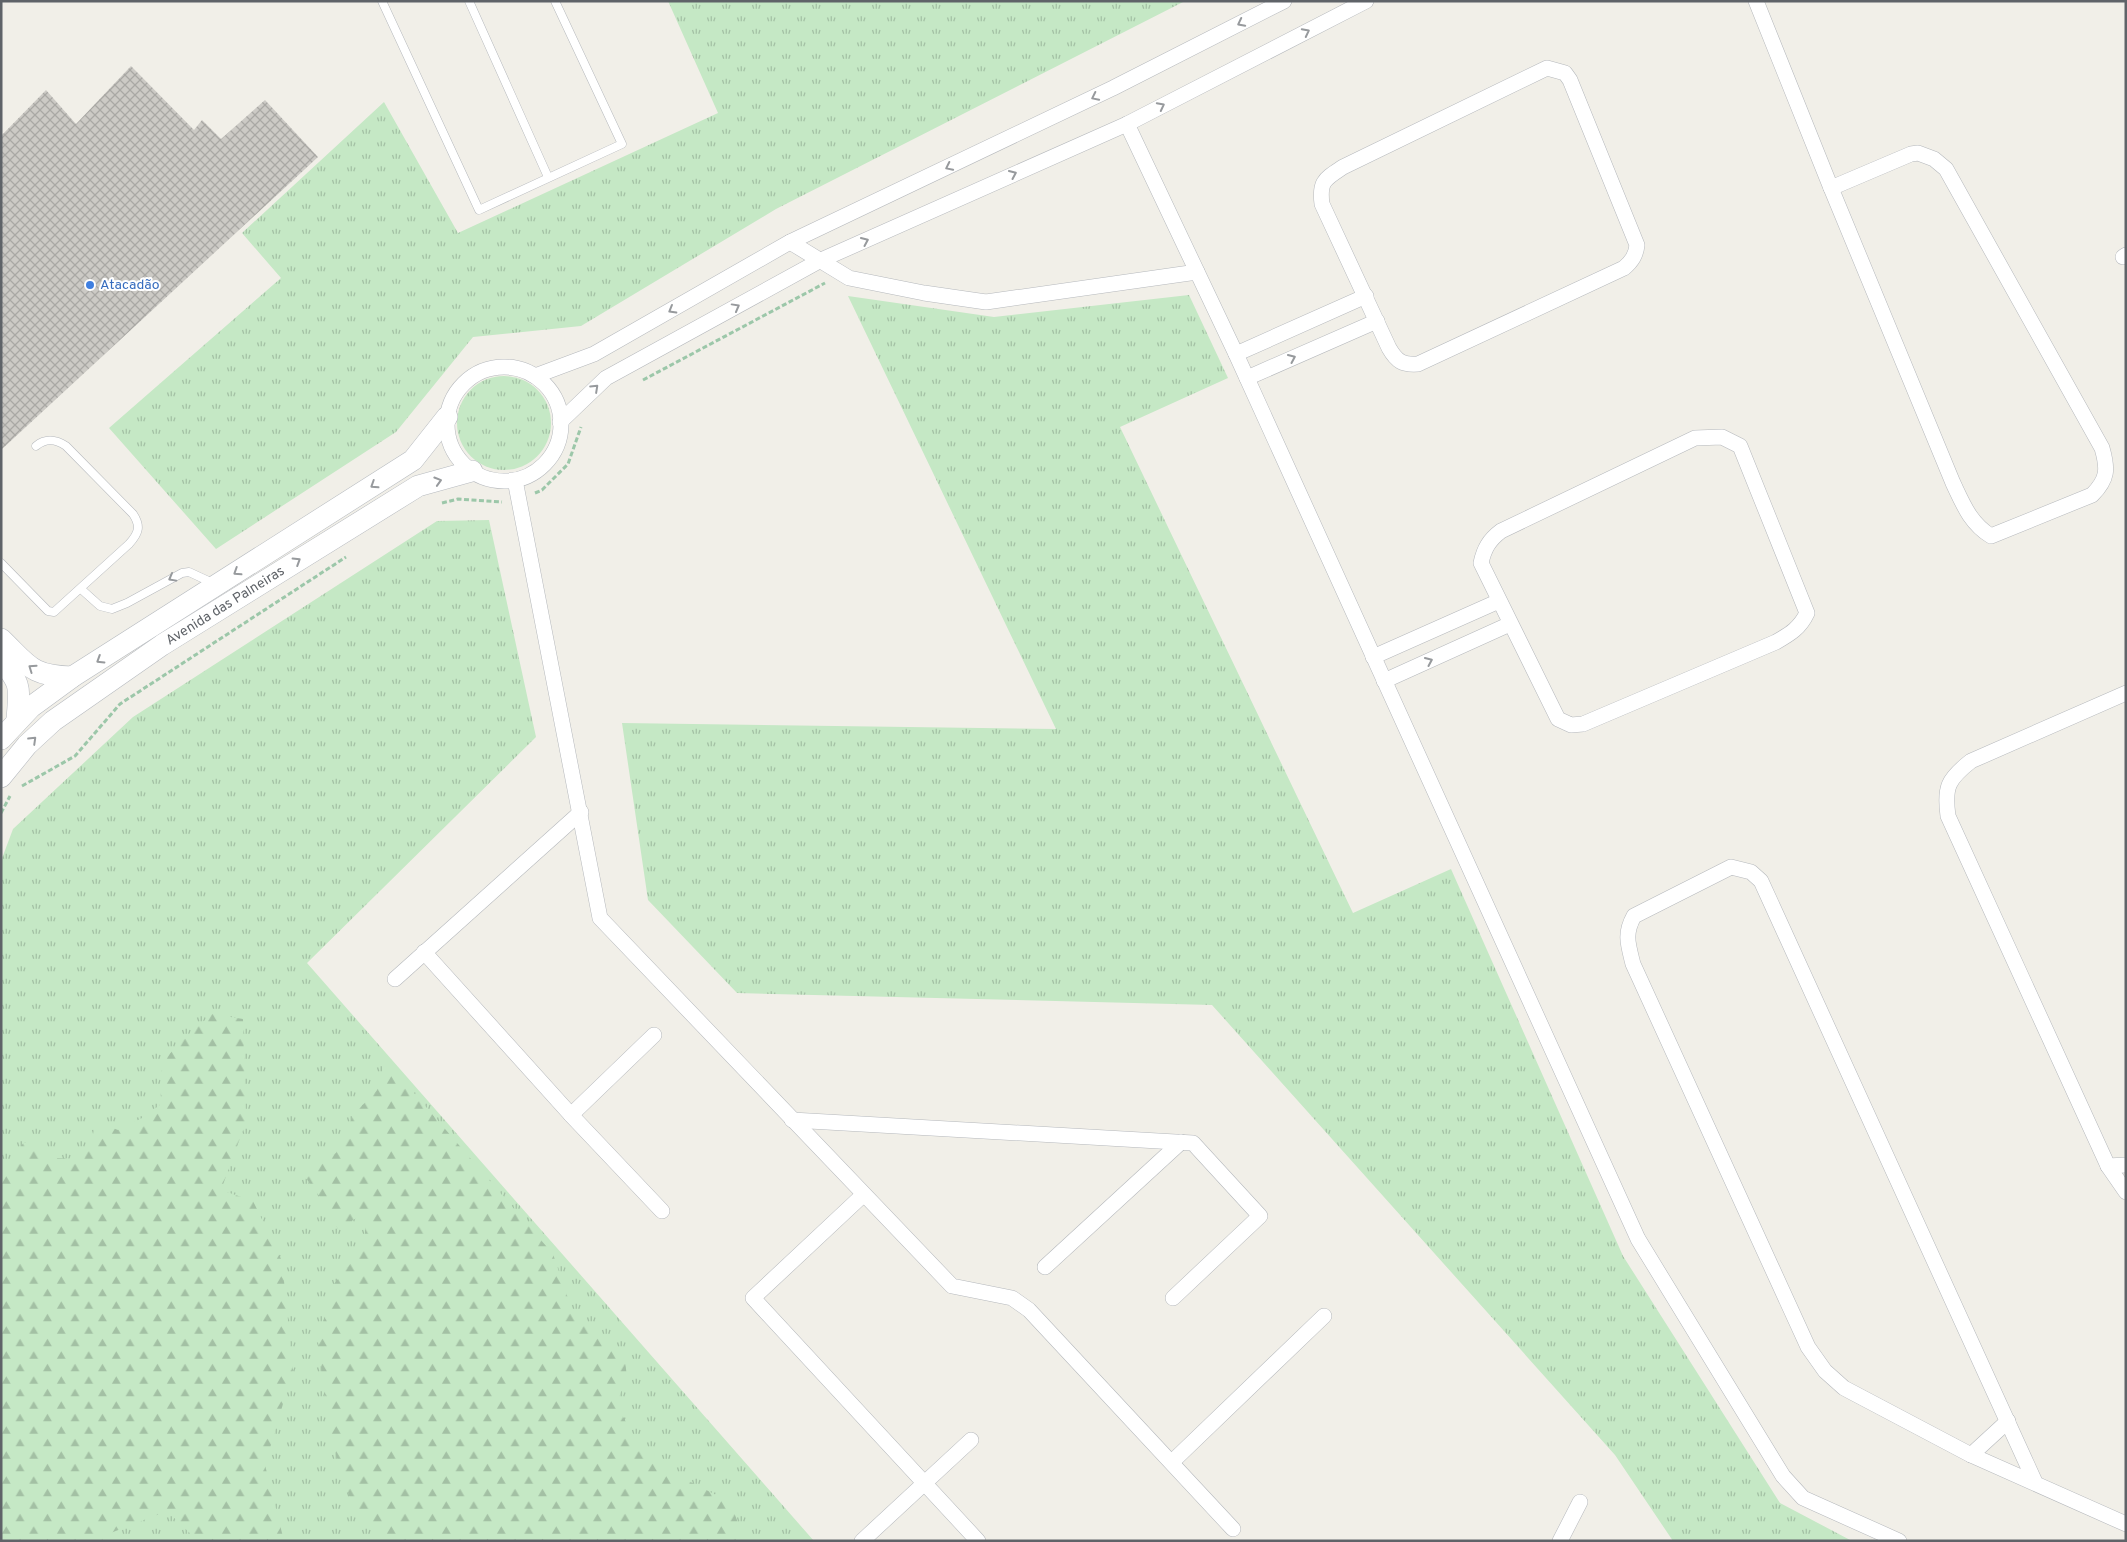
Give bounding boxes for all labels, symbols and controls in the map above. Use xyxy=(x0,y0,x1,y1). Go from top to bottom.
one-way arrow xyxy=(1237,17,1246,27)
one-way arrow xyxy=(1300,28,1309,38)
one-way arrow xyxy=(1092,90,1101,100)
one-way arrow xyxy=(1156,102,1165,112)
one-way arrow xyxy=(945,160,954,171)
one-way arrow xyxy=(1008,170,1017,181)
one-way arrow xyxy=(860,236,869,247)
place label: Atacadão xyxy=(100,277,160,294)
marker: Atacadão xyxy=(84,279,96,291)
one-way arrow xyxy=(668,303,677,313)
one-way arrow xyxy=(730,303,739,313)
one-way arrow xyxy=(1287,354,1296,365)
one-way arrow xyxy=(589,385,598,394)
one-way arrow xyxy=(433,477,441,487)
one-way arrow xyxy=(370,479,379,488)
one-way arrow xyxy=(292,557,301,567)
street label: Avenida das Palneiras xyxy=(163,562,288,649)
one-way arrow xyxy=(233,566,242,576)
one-way arrow xyxy=(168,572,177,582)
one-way arrow xyxy=(96,653,105,663)
one-way arrow xyxy=(1424,657,1433,668)
one-way arrow xyxy=(28,665,38,674)
one-way arrow xyxy=(27,737,36,746)

